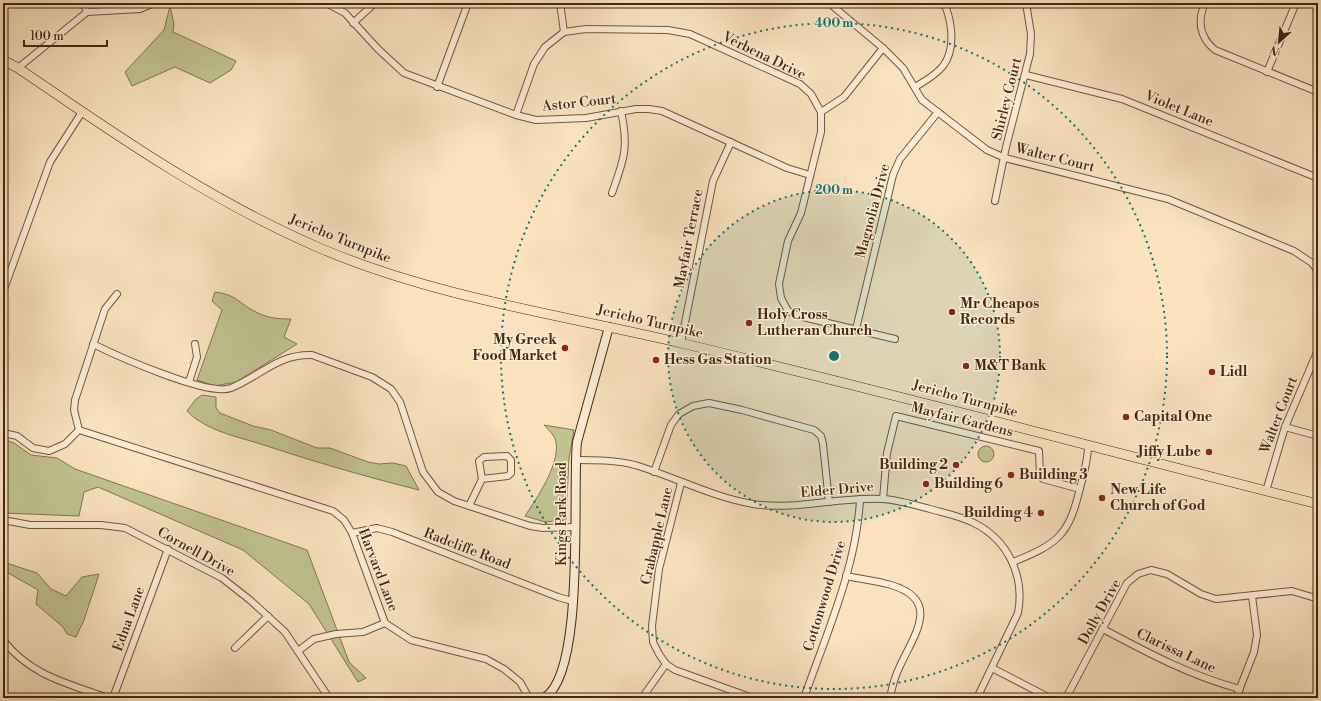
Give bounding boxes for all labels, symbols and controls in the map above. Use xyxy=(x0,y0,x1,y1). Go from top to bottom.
text: 400 m xyxy=(815,16,853,31)
scale bar xyxy=(24,22,107,48)
north arrow xyxy=(1259,22,1299,62)
street label: Verbena Drive xyxy=(718,28,809,84)
text: 100 m xyxy=(30,29,64,44)
text: N xyxy=(1268,42,1282,58)
street label: Shirley Court xyxy=(988,56,1026,142)
street label: Violet Lane xyxy=(1141,87,1216,131)
street label: Astor Court xyxy=(540,90,617,116)
street label: Walter Court xyxy=(1013,139,1096,177)
street label: Magnolia Drive xyxy=(852,162,894,260)
text: 200 m xyxy=(815,183,853,198)
street label: Mayfair Terrace xyxy=(671,188,707,290)
street label: Jericho Turnpike xyxy=(285,210,394,268)
place label: Mr Cheapos Records xyxy=(960,295,1039,329)
street label: Jericho Turnpike xyxy=(594,301,705,343)
place label: Holy Cross Lutheran Church xyxy=(757,306,873,340)
marker: Mr Cheapos Records xyxy=(947,307,957,317)
marker: Holy Cross Lutheran Church xyxy=(744,318,754,328)
place label: My Greek Food Market xyxy=(472,331,558,365)
marker: My Greek Food Market xyxy=(560,343,570,353)
centre of rings xyxy=(827,349,841,363)
place label: Hess Gas Station xyxy=(664,351,772,369)
marker: Hess Gas Station xyxy=(651,355,661,365)
place label: M&T Bank xyxy=(974,357,1047,375)
marker: M&T Bank xyxy=(961,361,971,371)
place label: Lidl xyxy=(1220,363,1248,381)
marker: Lidl xyxy=(1207,367,1217,377)
street label: Walter Court xyxy=(1256,374,1302,457)
street label: Jericho Turnpike xyxy=(909,376,1020,422)
street label: Mayfair Gardens xyxy=(909,399,1015,441)
place label: Capital One xyxy=(1134,408,1213,426)
marker: Capital One xyxy=(1121,412,1131,422)
place label: Jiffy Lube xyxy=(1136,443,1201,461)
marker: Jiffy Lube xyxy=(1204,447,1214,457)
place label: Building 2 xyxy=(879,456,948,474)
marker: Building 2 xyxy=(951,460,961,470)
street label: Kings Park Road xyxy=(553,462,571,566)
place label: Building 3 xyxy=(1019,466,1088,484)
marker: Building 3 xyxy=(1006,470,1016,480)
place label: Building 6 xyxy=(934,475,1003,493)
street label: Elder Drive xyxy=(800,478,874,502)
marker: Building 6 xyxy=(921,479,931,489)
place label: New Life Church of God xyxy=(1110,481,1206,515)
street label: Crabapple Lane xyxy=(637,485,677,587)
marker: New Life Church of God xyxy=(1097,493,1107,503)
place label: Building 4 xyxy=(963,504,1033,522)
marker: Building 4 xyxy=(1036,508,1046,518)
street label: Cornell Drive xyxy=(154,523,238,581)
street label: Radcliffe Road xyxy=(421,524,513,574)
street label: Harvard Lane xyxy=(354,526,402,614)
street label: Cottonwood Drive xyxy=(800,538,850,654)
street label: Dolly Drive xyxy=(1075,576,1125,648)
street label: Edna Lane xyxy=(109,584,149,654)
street label: Clarissa Lane xyxy=(1133,625,1219,677)

